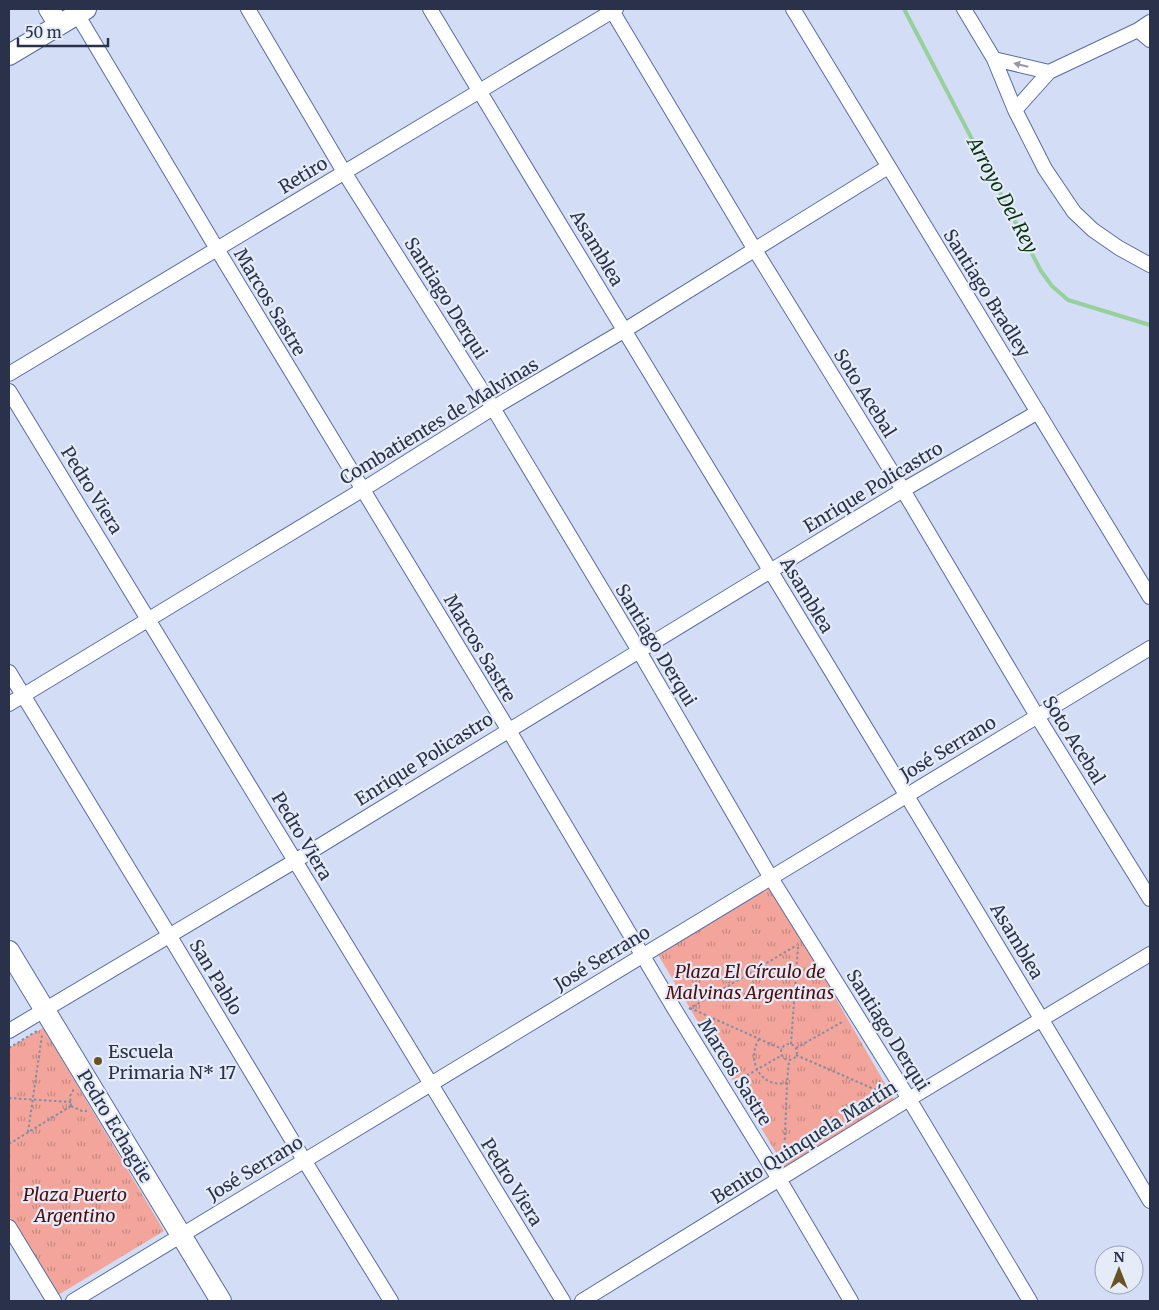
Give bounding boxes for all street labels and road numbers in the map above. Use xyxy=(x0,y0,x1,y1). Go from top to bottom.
street label: Retiro xyxy=(274,152,332,198)
street label: Asamblea xyxy=(565,205,629,290)
street label: Santiago Bradley xyxy=(938,225,1036,362)
street label: Santiago Derqui xyxy=(399,233,493,363)
street label: Marcos Sastre xyxy=(229,244,311,360)
street label: Soto Acebal xyxy=(829,344,901,442)
street label: Combatientes de Malvinas xyxy=(336,352,543,489)
street label: Enrique Policastro xyxy=(799,436,947,538)
street label: Pedro Viera xyxy=(56,442,128,538)
street label: Asamblea xyxy=(775,552,839,637)
street label: Santiago Derqui xyxy=(610,580,702,711)
street label: Marcos Sastre xyxy=(439,590,521,706)
street label: Soto Acebal xyxy=(1038,691,1110,789)
street label: Enrique Policastro xyxy=(351,707,497,811)
street label: José Serrano xyxy=(895,710,1000,786)
street label: Pedro Viera xyxy=(267,788,337,885)
street label: Asamblea xyxy=(985,898,1049,983)
street label: José Serrano xyxy=(549,920,654,996)
street label: San Pablo xyxy=(184,935,248,1019)
street label: Santiago Derqui xyxy=(841,965,935,1095)
street label: Marcos Sastre xyxy=(693,1014,777,1130)
street label: Pedro Echagüe xyxy=(72,1065,158,1187)
street label: Benito Quinquela Martín xyxy=(707,1075,901,1209)
street label: José Serrano xyxy=(202,1130,307,1206)
street label: Pedro Viera xyxy=(476,1134,548,1230)

